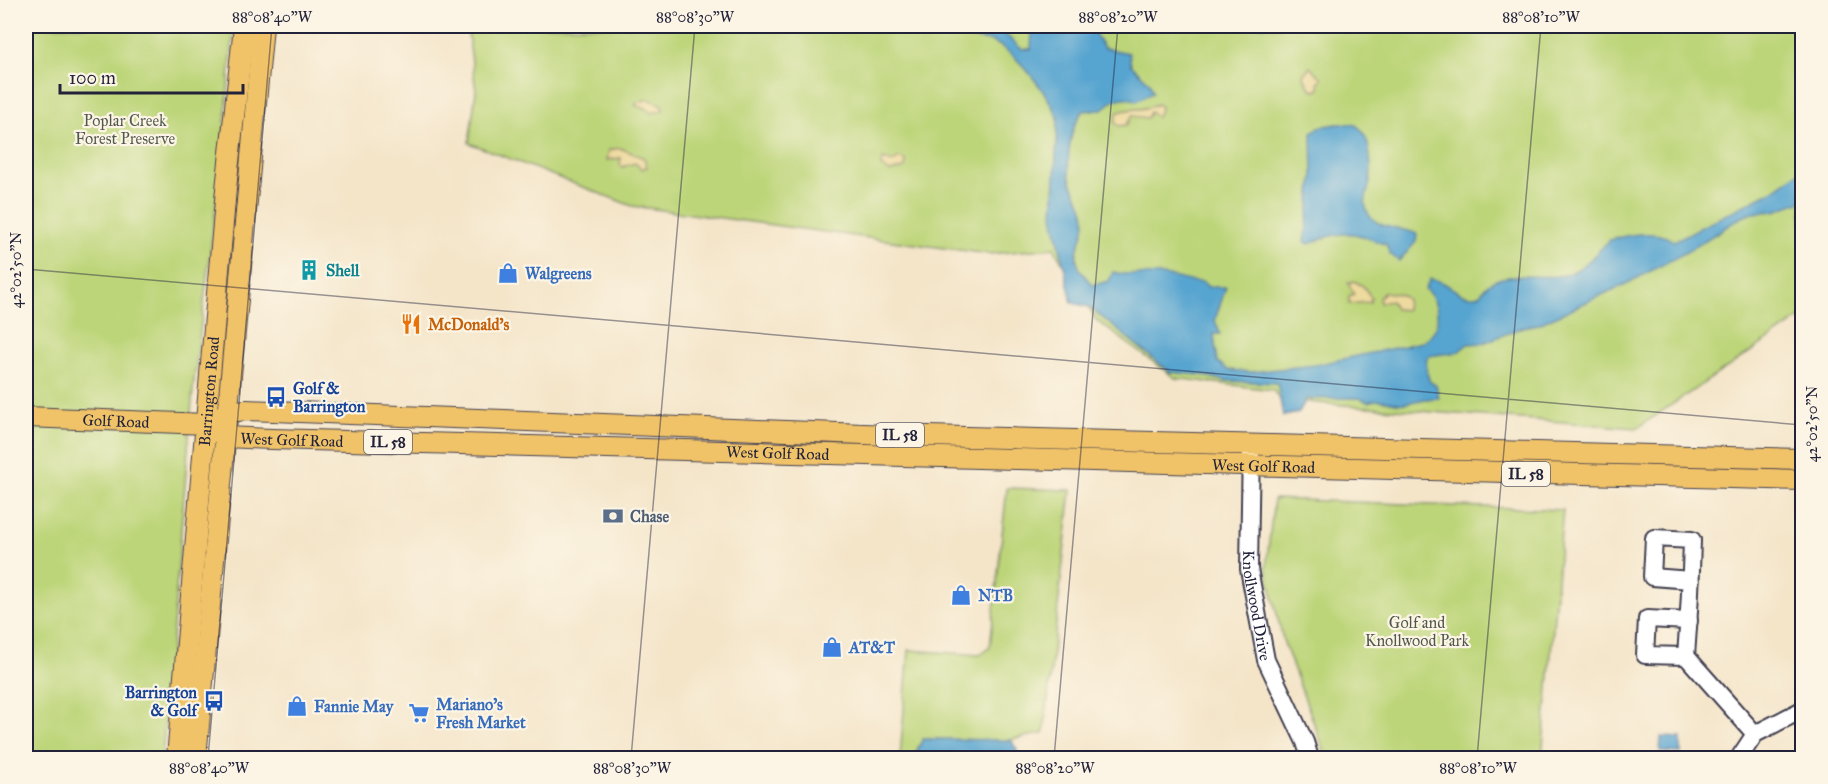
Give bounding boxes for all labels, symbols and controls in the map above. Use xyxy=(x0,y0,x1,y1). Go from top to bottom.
text: 88°08'40"W xyxy=(232,8,313,26)
text: 88°08'30"W xyxy=(656,8,735,26)
text: 88°08'20"W xyxy=(1078,8,1158,26)
text: 88°08'10"W xyxy=(1502,8,1581,26)
scale bar xyxy=(60,57,243,95)
text: 100 m xyxy=(69,67,116,89)
park label: Poplar Creek Forest Preserve xyxy=(75,111,175,148)
text: 42°02'50"N xyxy=(7,231,25,308)
building icon: Shell xyxy=(297,258,321,282)
place label: Shell xyxy=(326,261,360,280)
shop icon: Walgreens xyxy=(496,261,520,285)
place label: Walgreens xyxy=(525,264,592,284)
restaurant icon: McDonald's xyxy=(399,312,423,336)
place label: McDonald's xyxy=(428,315,509,334)
street label: Barrington Road xyxy=(194,336,223,447)
place label: Golf & Barrington xyxy=(293,379,366,417)
bus stop icon: Golf & Barrington xyxy=(264,385,288,409)
text: 42°02'50"N xyxy=(1803,385,1821,462)
street label: Golf Road xyxy=(82,410,150,431)
road number: IL 58 xyxy=(876,423,924,447)
street label: West Golf Road xyxy=(240,428,344,450)
road number: IL 58 xyxy=(364,430,412,454)
street label: West Golf Road xyxy=(726,442,830,463)
street label: West Golf Road xyxy=(1212,455,1315,476)
road number: IL 58 xyxy=(1502,462,1550,486)
bank icon: Chase xyxy=(601,504,625,528)
place label: Chase xyxy=(630,507,669,526)
street label: Knollwood Drive xyxy=(1239,550,1275,662)
shop icon: NTB xyxy=(949,583,973,607)
place label: NTB xyxy=(978,586,1013,605)
park label: Golf and Knollwood Park xyxy=(1365,613,1469,650)
shop icon: AT&T xyxy=(820,635,844,659)
place label: AT&T xyxy=(848,638,895,657)
place label: Barrington & Golf xyxy=(125,683,200,720)
bus stop icon: Barrington & Golf xyxy=(202,689,226,713)
shop icon: Fannie May xyxy=(285,694,309,718)
place label: Mariano's Fresh Market xyxy=(436,695,526,732)
place label: Fannie May xyxy=(314,697,395,717)
supermarket icon: Mariano's Fresh Market xyxy=(407,701,431,725)
text: 88°08'40"W xyxy=(169,759,250,777)
text: 88°08'30"W xyxy=(593,759,672,777)
text: 88°08'20"W xyxy=(1015,759,1095,777)
text: 88°08'10"W xyxy=(1439,759,1518,777)

